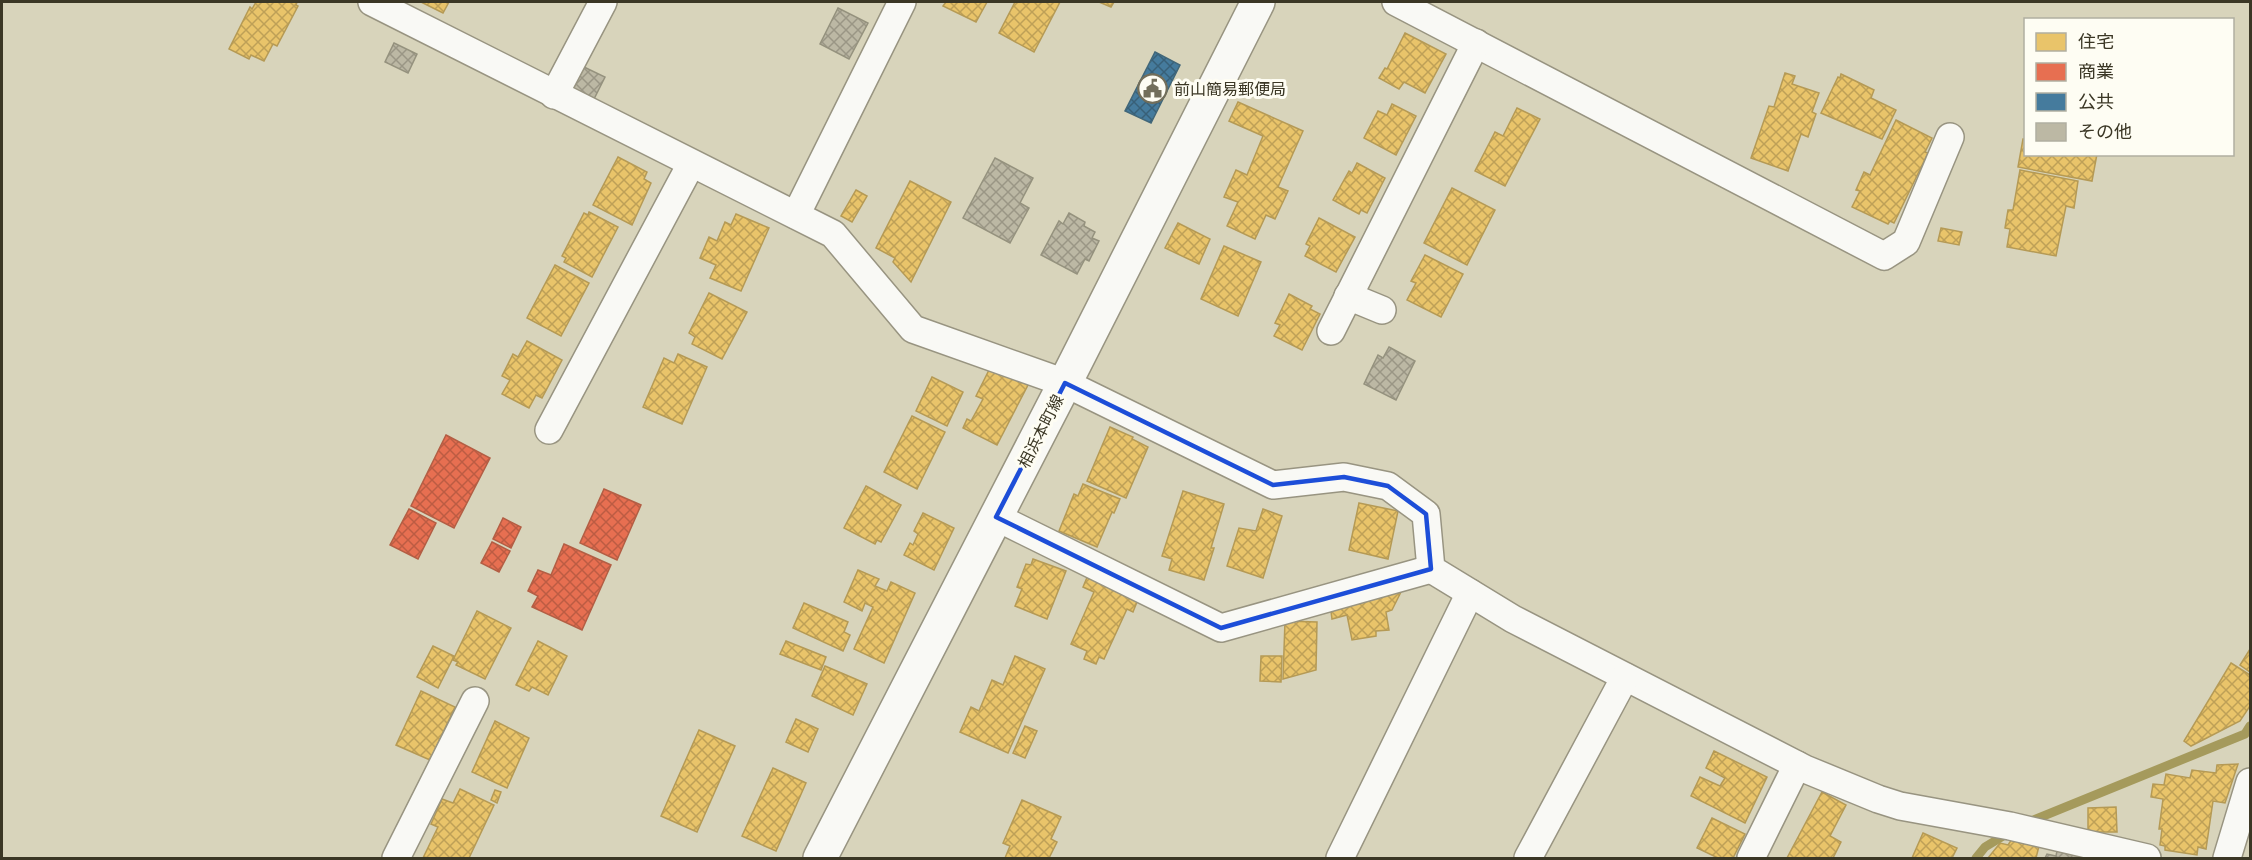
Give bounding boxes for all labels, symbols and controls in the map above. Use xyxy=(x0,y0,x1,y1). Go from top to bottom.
legend xyxy=(2024,18,2234,156)
text: 住宅 xyxy=(2078,30,2114,52)
text: 商業 xyxy=(2078,60,2114,82)
public building icon: 前山簡易郵便局 xyxy=(1137,72,1169,104)
place label: 前山簡易郵便局 xyxy=(1174,79,1286,98)
text: 公共 xyxy=(2078,90,2114,112)
text: その他 xyxy=(2078,120,2132,142)
street label: 相浜本町線 xyxy=(1013,391,1067,471)

